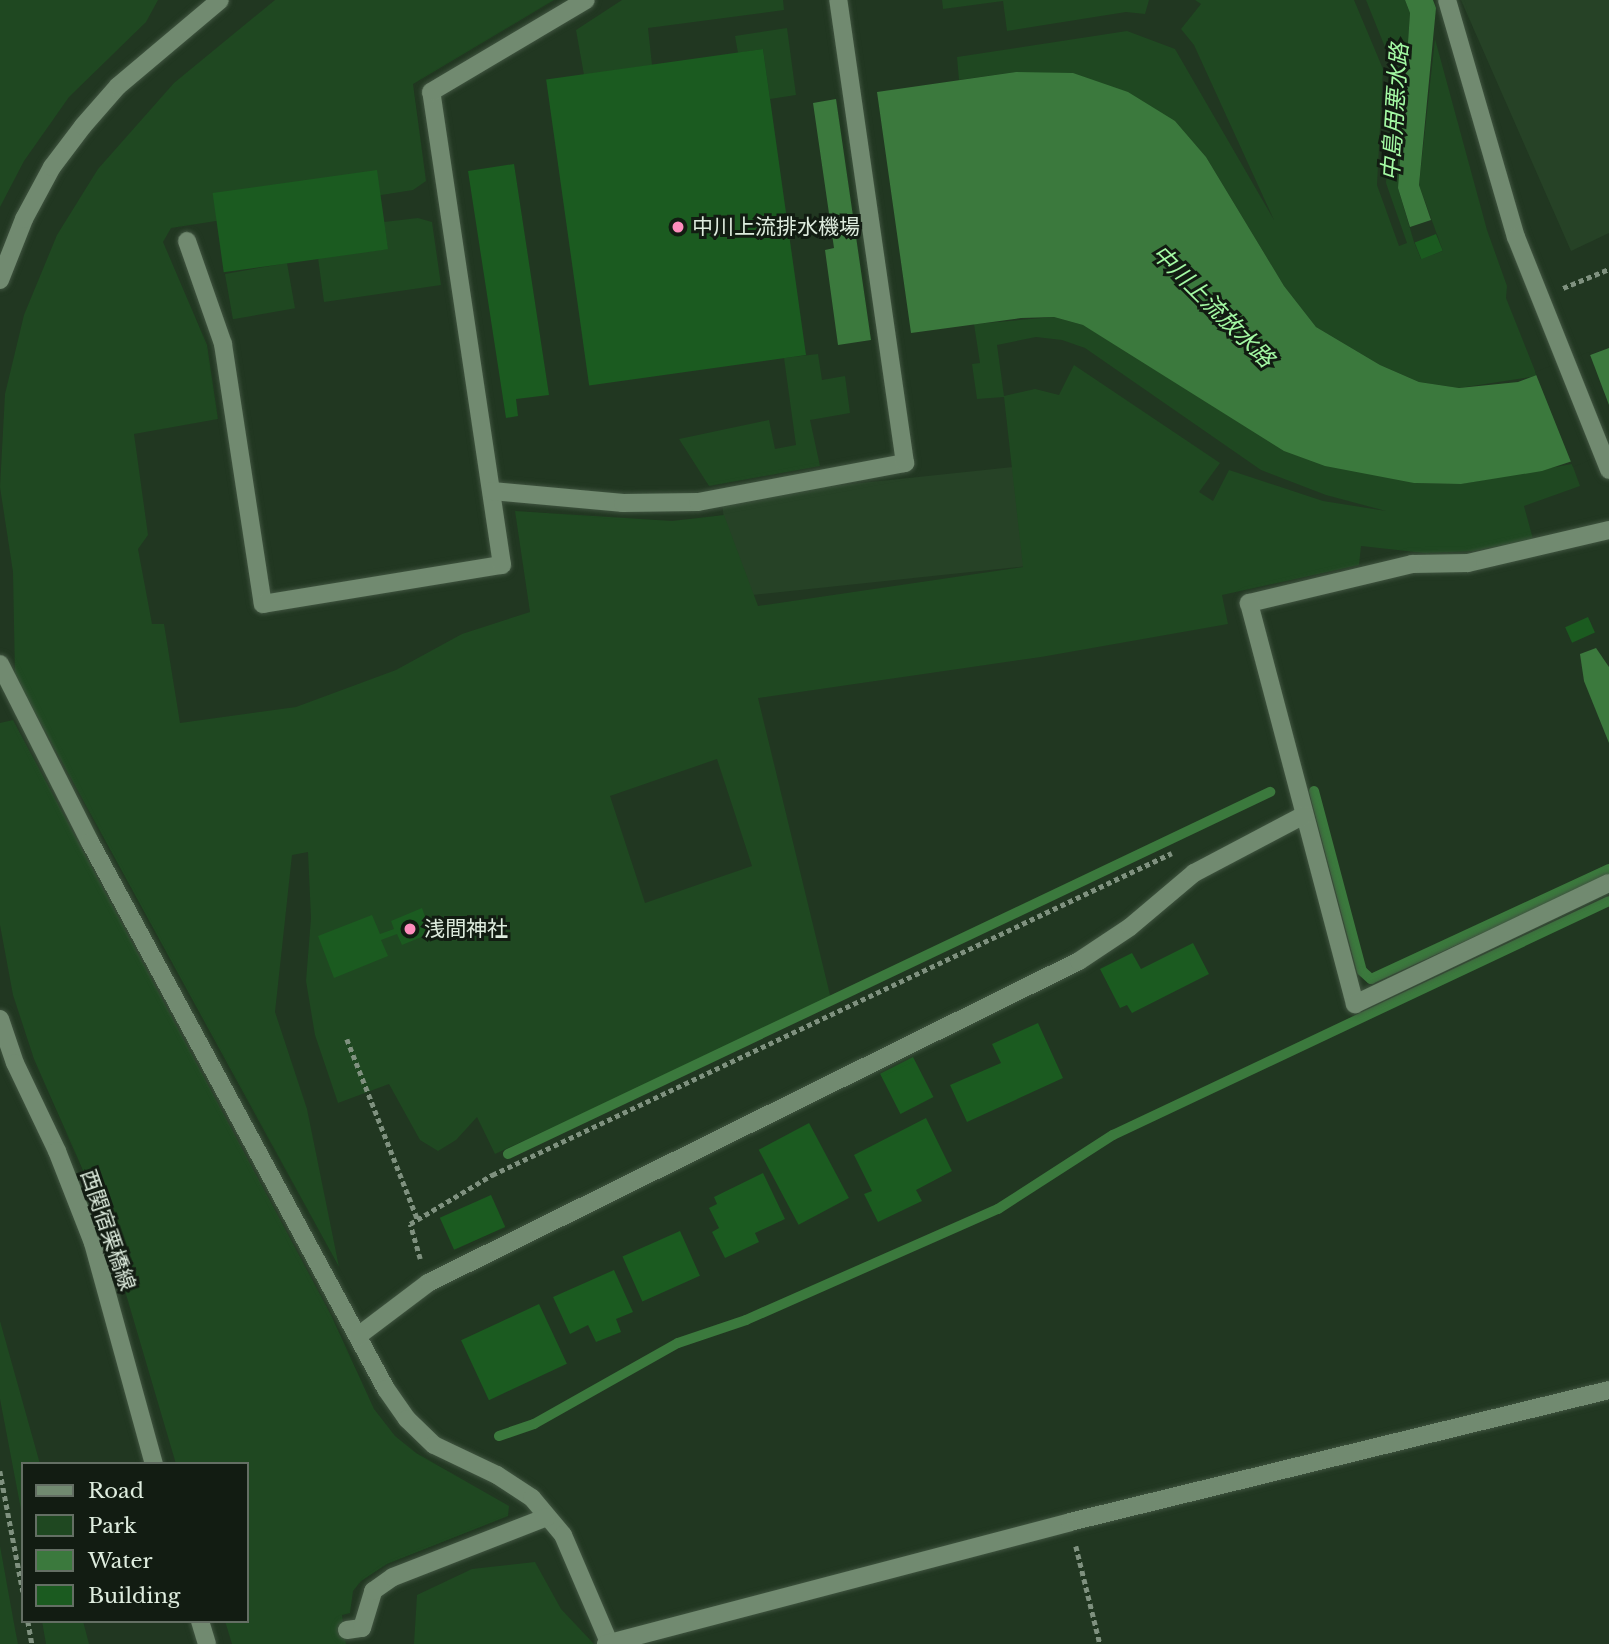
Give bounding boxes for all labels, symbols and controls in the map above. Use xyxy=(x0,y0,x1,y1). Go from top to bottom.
water label: 中島用悪水路 xyxy=(1376,42,1414,182)
place label: 中川上流排水機場 xyxy=(692,214,860,240)
marker: 中川上流排水機場 xyxy=(670,219,686,235)
water label: 中川上流放水路 xyxy=(1146,239,1280,373)
place label: 浅間神社 xyxy=(424,916,508,942)
marker: 浅間神社 xyxy=(402,921,418,937)
street label: 西関宿栗橋線 xyxy=(76,1166,140,1294)
legend xyxy=(21,1462,248,1623)
text: Road xyxy=(88,1478,144,1504)
text: Park xyxy=(88,1513,137,1539)
text: Water xyxy=(88,1548,152,1574)
text: Building xyxy=(88,1583,180,1609)

